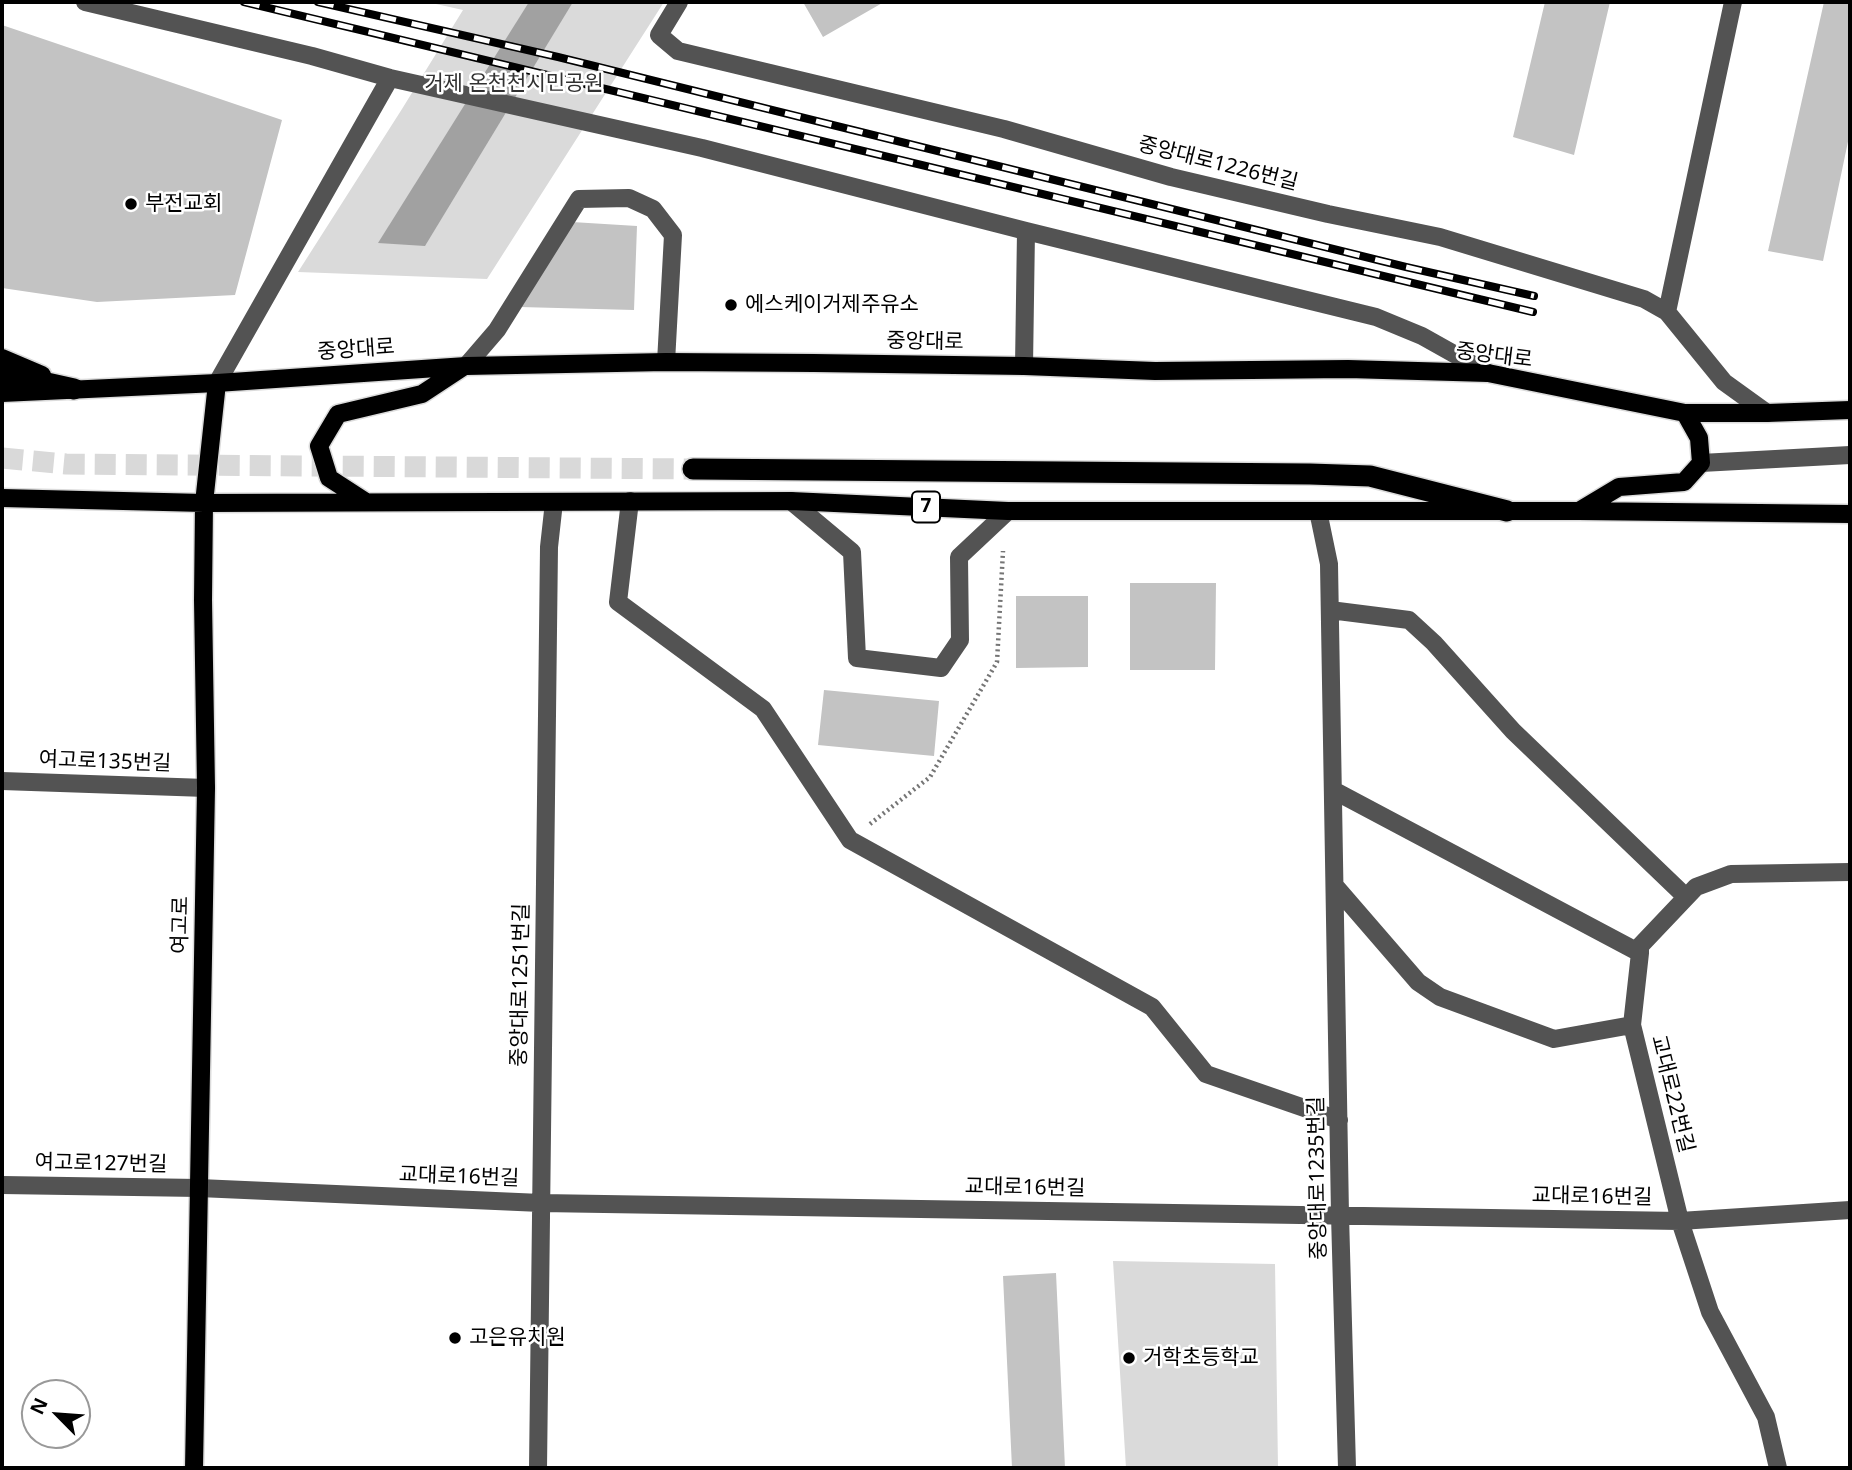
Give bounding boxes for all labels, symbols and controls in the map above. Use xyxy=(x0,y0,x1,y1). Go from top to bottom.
park label: 거제 온천천시민공원 xyxy=(424,71,604,97)
street label: 중앙대로1226번길 xyxy=(1135,132,1301,196)
place label: 부전교회 xyxy=(145,191,222,217)
marker: 부전교회 xyxy=(123,196,139,212)
place label: 에스케이거제주유소 xyxy=(745,292,919,318)
marker: 에스케이거제주유소 xyxy=(723,297,739,313)
street label: 중앙대로 xyxy=(886,329,964,355)
street label: 중앙대로 xyxy=(317,335,395,365)
street label: 중앙대로 xyxy=(1454,339,1534,373)
road number: 7 xyxy=(912,492,940,522)
street label: 여고로135번길 xyxy=(38,747,172,777)
street label: 여고로 xyxy=(168,896,194,954)
street label: 중앙대로1251번길 xyxy=(507,903,535,1067)
street label: 교대로22번길 xyxy=(1645,1032,1699,1156)
street label: 중앙대로1235번길 xyxy=(1304,1096,1332,1260)
street label: 여고로127번길 xyxy=(34,1150,168,1178)
street label: 교대로16번길 xyxy=(398,1162,520,1192)
street label: 교대로16번길 xyxy=(964,1174,1086,1202)
street label: 교대로16번길 xyxy=(1531,1183,1653,1211)
place label: 고은유치원 xyxy=(469,1325,566,1351)
marker: 고은유치원 xyxy=(447,1330,463,1346)
place label: 거학초등학교 xyxy=(1143,1345,1259,1371)
marker: 거학초등학교 xyxy=(1121,1350,1137,1366)
north arrow xyxy=(21,1379,91,1449)
text: N xyxy=(24,1393,54,1418)

